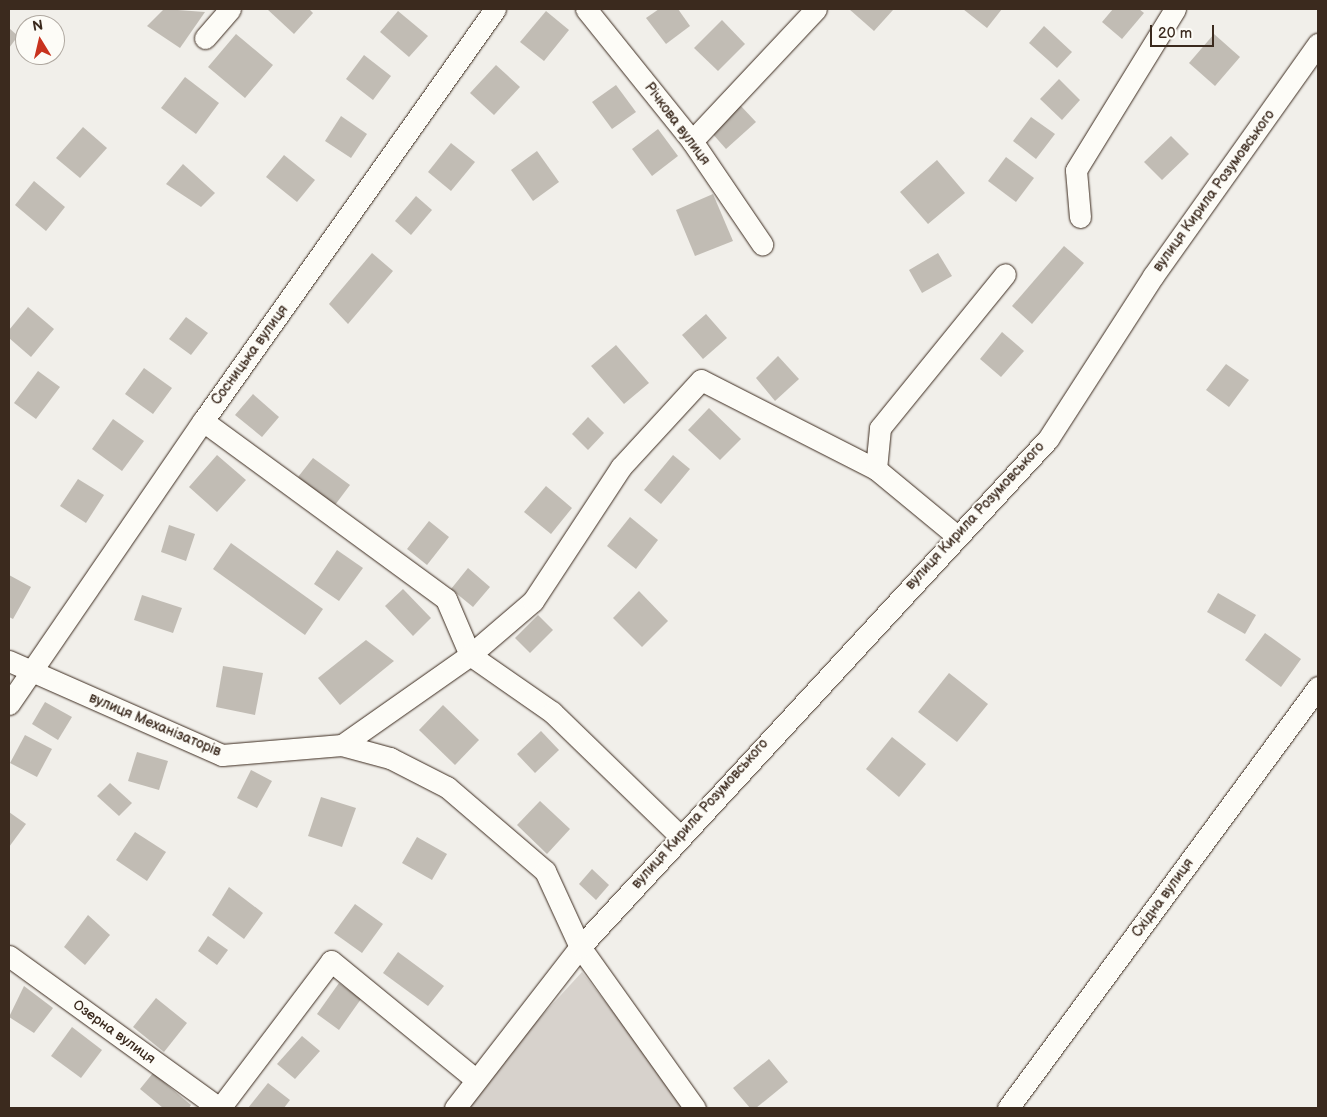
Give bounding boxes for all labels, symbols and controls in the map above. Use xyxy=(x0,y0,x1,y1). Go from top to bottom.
north arrow xyxy=(15,15,65,65)
scale bar xyxy=(1152,15,1216,47)
text: N xyxy=(31,16,44,35)
text: 20 m xyxy=(1158,24,1192,43)
street label: Річкова вулиця xyxy=(641,79,713,169)
street label: вулиця Кирила Розумовського xyxy=(1150,107,1278,275)
street label: Сосницька вулиця xyxy=(208,302,292,408)
street label: вулиця Кирила Розумовського xyxy=(902,439,1048,593)
street label: вулиця Механізаторів xyxy=(86,690,224,760)
street label: вулиця Кирила Розумовського xyxy=(628,736,772,892)
street label: Східна вулиця xyxy=(1129,855,1197,941)
street label: Озерна вулиця xyxy=(69,996,159,1068)

